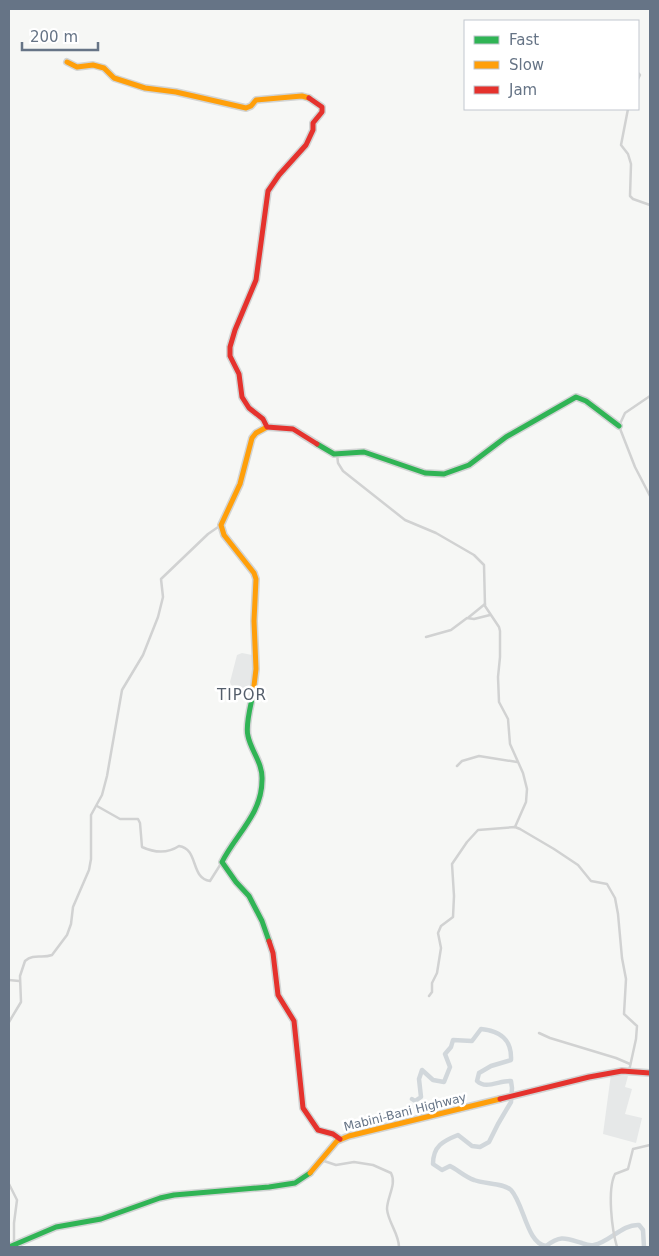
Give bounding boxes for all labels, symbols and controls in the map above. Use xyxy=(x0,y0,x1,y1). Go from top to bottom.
scale bar xyxy=(22,20,99,52)
legend xyxy=(464,20,639,110)
text: 200 m xyxy=(30,28,78,46)
text: Fast xyxy=(509,31,539,49)
text: Slow xyxy=(509,56,544,74)
text: Jam xyxy=(508,81,537,99)
district label: TIPOR xyxy=(216,686,267,704)
street label: Mabini-Bani Highway xyxy=(342,1090,468,1134)

